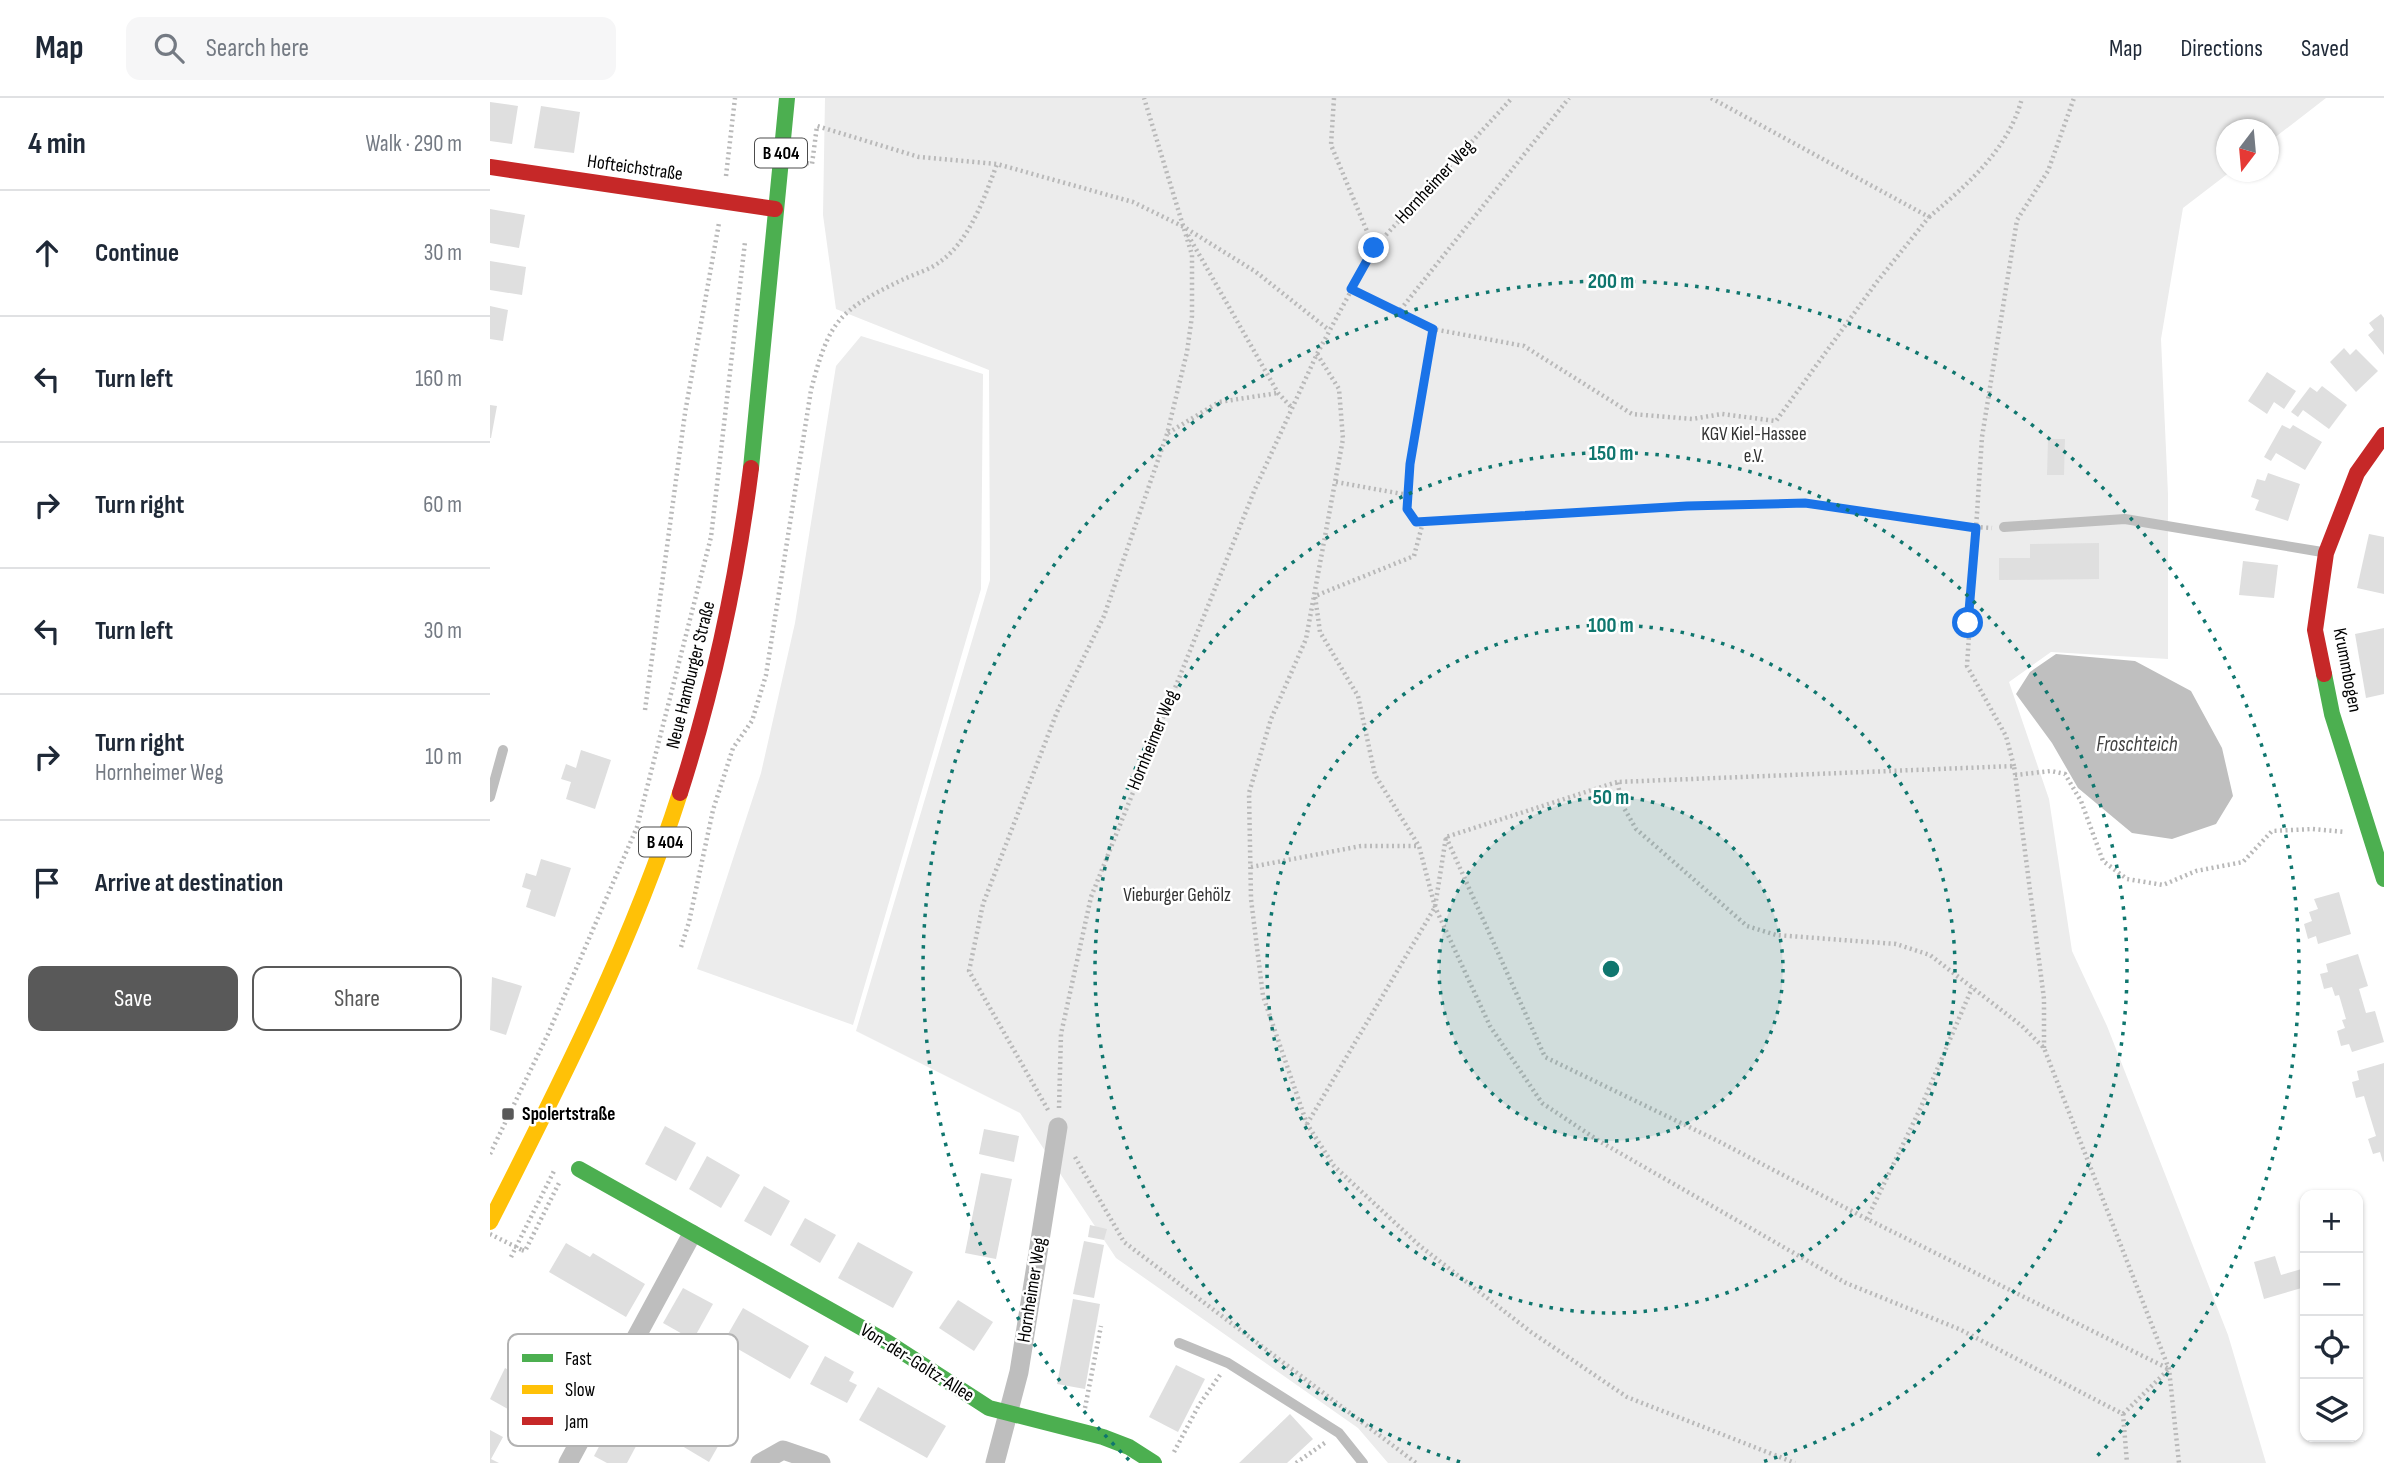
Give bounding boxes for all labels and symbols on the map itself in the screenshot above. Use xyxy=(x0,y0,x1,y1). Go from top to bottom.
north arrow xyxy=(2216,119,2279,182)
street label: Hornheimer Weg xyxy=(1390,135,1480,229)
road number: B 404 xyxy=(755,138,807,168)
street label: Hofteichstraße xyxy=(586,150,684,186)
route end xyxy=(1358,232,1389,263)
text: 200 m xyxy=(1588,269,1634,294)
park label: KGV Kiel-Hassee e.V. xyxy=(1701,423,1807,468)
text: 150 m xyxy=(1589,441,1633,466)
street label: Neue Hamburger Straße xyxy=(662,599,720,751)
route start xyxy=(1952,607,1983,638)
text: 100 m xyxy=(1588,613,1634,638)
street label: Krummbogen xyxy=(2328,626,2366,714)
street label: Hornheimer Weg xyxy=(1122,686,1184,793)
water label: Froschteich xyxy=(2096,732,2178,757)
text: 50 m xyxy=(1593,785,1629,810)
road number: B 404 xyxy=(639,828,691,856)
park label: Vieburger Gehölz xyxy=(1123,884,1231,907)
centre of rings xyxy=(1599,957,1623,981)
place label: Spolertstraße xyxy=(522,1103,615,1126)
marker: Spolertstraße xyxy=(500,1106,516,1122)
street label: Hornheimer Weg xyxy=(1012,1235,1052,1344)
street label: Von-der-Goltz-Allee xyxy=(856,1319,978,1407)
legend xyxy=(508,1334,738,1446)
text: Fast xyxy=(565,1348,592,1371)
text: Slow xyxy=(565,1379,595,1402)
text: Jam xyxy=(564,1411,588,1434)

